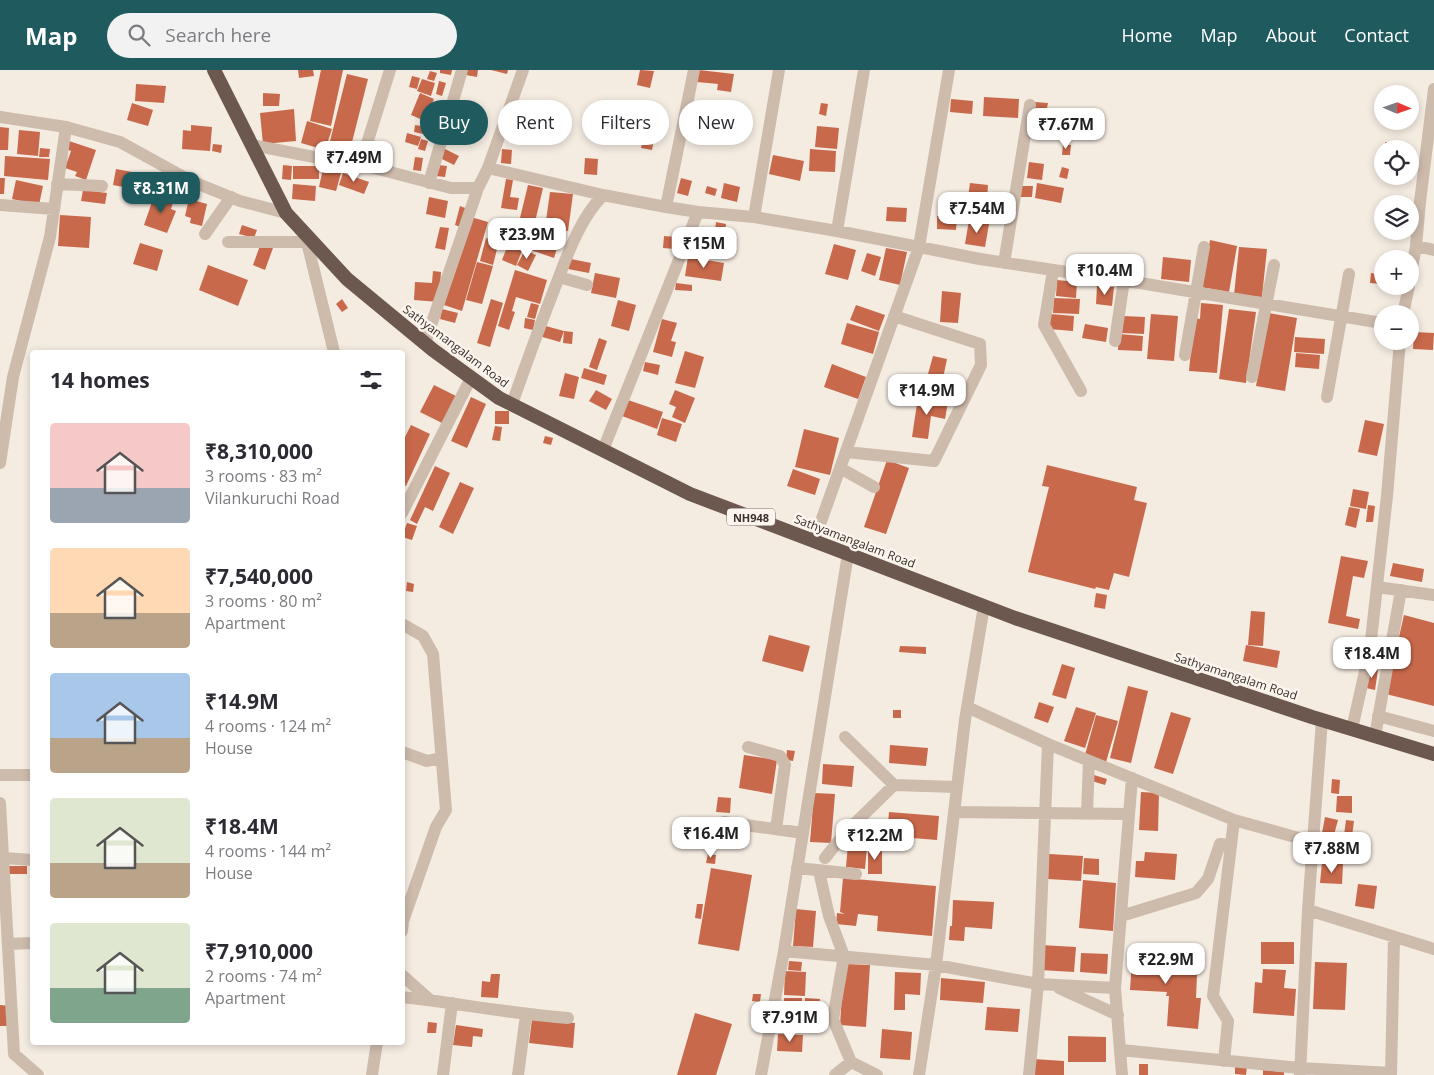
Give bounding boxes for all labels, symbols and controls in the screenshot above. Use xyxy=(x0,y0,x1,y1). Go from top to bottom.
search box xyxy=(107,13,457,58)
text: Map xyxy=(25,19,77,52)
icon: search xyxy=(125,21,153,49)
text: Search here xyxy=(165,22,271,48)
text: Home xyxy=(1122,23,1172,47)
text: Map xyxy=(1200,23,1238,47)
text: About xyxy=(1266,23,1316,47)
text: Contact xyxy=(1344,23,1409,47)
north arrow xyxy=(1374,85,1419,130)
map controls xyxy=(1374,85,1419,350)
chip: Buy xyxy=(420,100,488,145)
chip: Rent xyxy=(498,100,572,145)
chip: Filters xyxy=(582,100,669,145)
chip: New xyxy=(679,100,753,145)
pin: ₹7.67M xyxy=(1025,108,1107,150)
text: ₹7.67M xyxy=(1038,113,1094,135)
pin: ₹7.49M xyxy=(313,140,395,183)
button: locate xyxy=(1374,140,1419,185)
text: ₹7.49M xyxy=(326,146,382,168)
pin: ₹8.31M xyxy=(120,172,202,214)
text: ₹8.31M xyxy=(133,177,189,199)
pin: ₹7.54M xyxy=(936,191,1018,234)
button: layers xyxy=(1374,195,1419,240)
text: ₹7.54M xyxy=(949,197,1005,219)
pin: ₹23.9M xyxy=(486,218,568,260)
text: ₹23.9M xyxy=(499,223,555,245)
pin: ₹15M xyxy=(674,226,734,269)
text: ₹15M xyxy=(683,232,725,254)
button: + xyxy=(1374,250,1419,295)
pin: ₹10.4M xyxy=(1064,254,1146,296)
text: ₹10.4M xyxy=(1077,259,1133,281)
street label: Sathyamangalam Road xyxy=(400,301,512,391)
button: − xyxy=(1374,305,1419,350)
text: 14 homes xyxy=(50,366,150,394)
icon: filters xyxy=(357,366,385,394)
pin: ₹14.9M xyxy=(886,374,968,416)
text: ₹14.9M xyxy=(899,379,955,401)
text: ₹8,310,000 xyxy=(205,437,313,465)
icon: home xyxy=(90,443,150,503)
text: 3 rooms · 83 m² xyxy=(205,465,322,487)
text: Vilankuruchi Road xyxy=(205,487,340,509)
road number: NH948 xyxy=(727,508,775,526)
street label: Sathyamangalam Road xyxy=(792,510,918,572)
text: ₹7,540,000 xyxy=(205,562,313,590)
icon: home xyxy=(90,568,150,628)
text: 3 rooms · 80 m² xyxy=(205,590,322,612)
text: Apartment xyxy=(205,612,285,634)
pin: ₹18.4M xyxy=(1331,636,1413,679)
text: ₹18.4M xyxy=(1344,642,1400,664)
street label: Sathyamangalam Road xyxy=(1172,648,1300,704)
text: ₹14.9M xyxy=(205,687,279,715)
icon: home xyxy=(90,693,150,753)
text: 4 rooms · 124 m² xyxy=(205,715,331,737)
text: House xyxy=(205,737,253,759)
text: ₹18.4M xyxy=(205,812,279,840)
pin: ₹16.4M xyxy=(670,816,752,859)
icon: home xyxy=(90,818,150,878)
pin: ₹12.2M xyxy=(834,818,916,861)
text: ₹16.4M xyxy=(683,822,739,844)
text: ₹12.2M xyxy=(847,824,903,846)
pin: ₹7.88M xyxy=(1291,832,1373,874)
text: ₹7.88M xyxy=(1304,837,1360,859)
text: 4 rooms · 144 m² xyxy=(205,840,331,862)
text: House xyxy=(205,862,253,884)
text: ₹7,910,000 xyxy=(205,937,313,965)
pin: ₹22.9M xyxy=(1125,942,1207,985)
icon: home xyxy=(90,943,150,1003)
text: ₹22.9M xyxy=(1138,948,1194,970)
text: 2 rooms · 74 m² xyxy=(205,965,322,987)
text: Apartment xyxy=(205,987,285,1009)
pin: ₹7.91M xyxy=(749,1000,831,1043)
text: ₹7.91M xyxy=(762,1006,818,1028)

